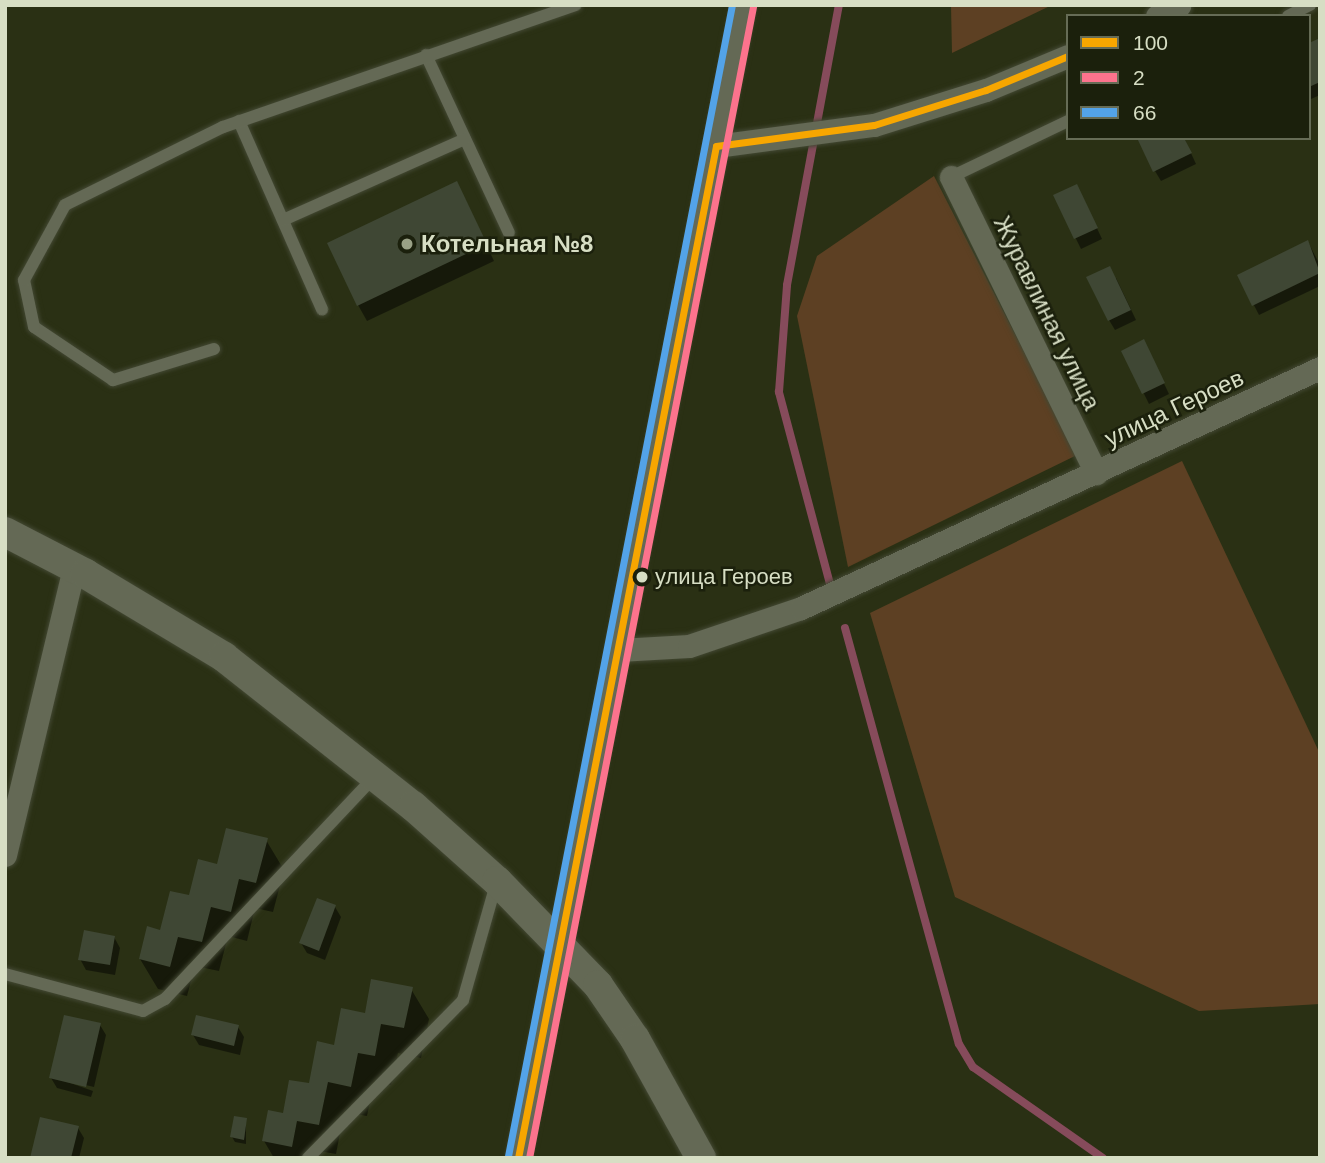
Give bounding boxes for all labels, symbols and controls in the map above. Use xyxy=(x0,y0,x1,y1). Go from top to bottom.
legend xyxy=(1066,14,1311,140)
text: 100 xyxy=(1133,31,1168,54)
text: 2 xyxy=(1133,66,1145,89)
text: 66 xyxy=(1133,101,1156,124)
street label: Журавлиная улица xyxy=(988,211,1106,415)
place label: Котельная №8 xyxy=(421,230,593,258)
marker: Котельная №8 xyxy=(399,236,415,252)
street label: улица Героев xyxy=(1100,363,1248,453)
place label: улица Героев xyxy=(655,564,793,590)
marker: улица Героев xyxy=(635,570,649,584)

